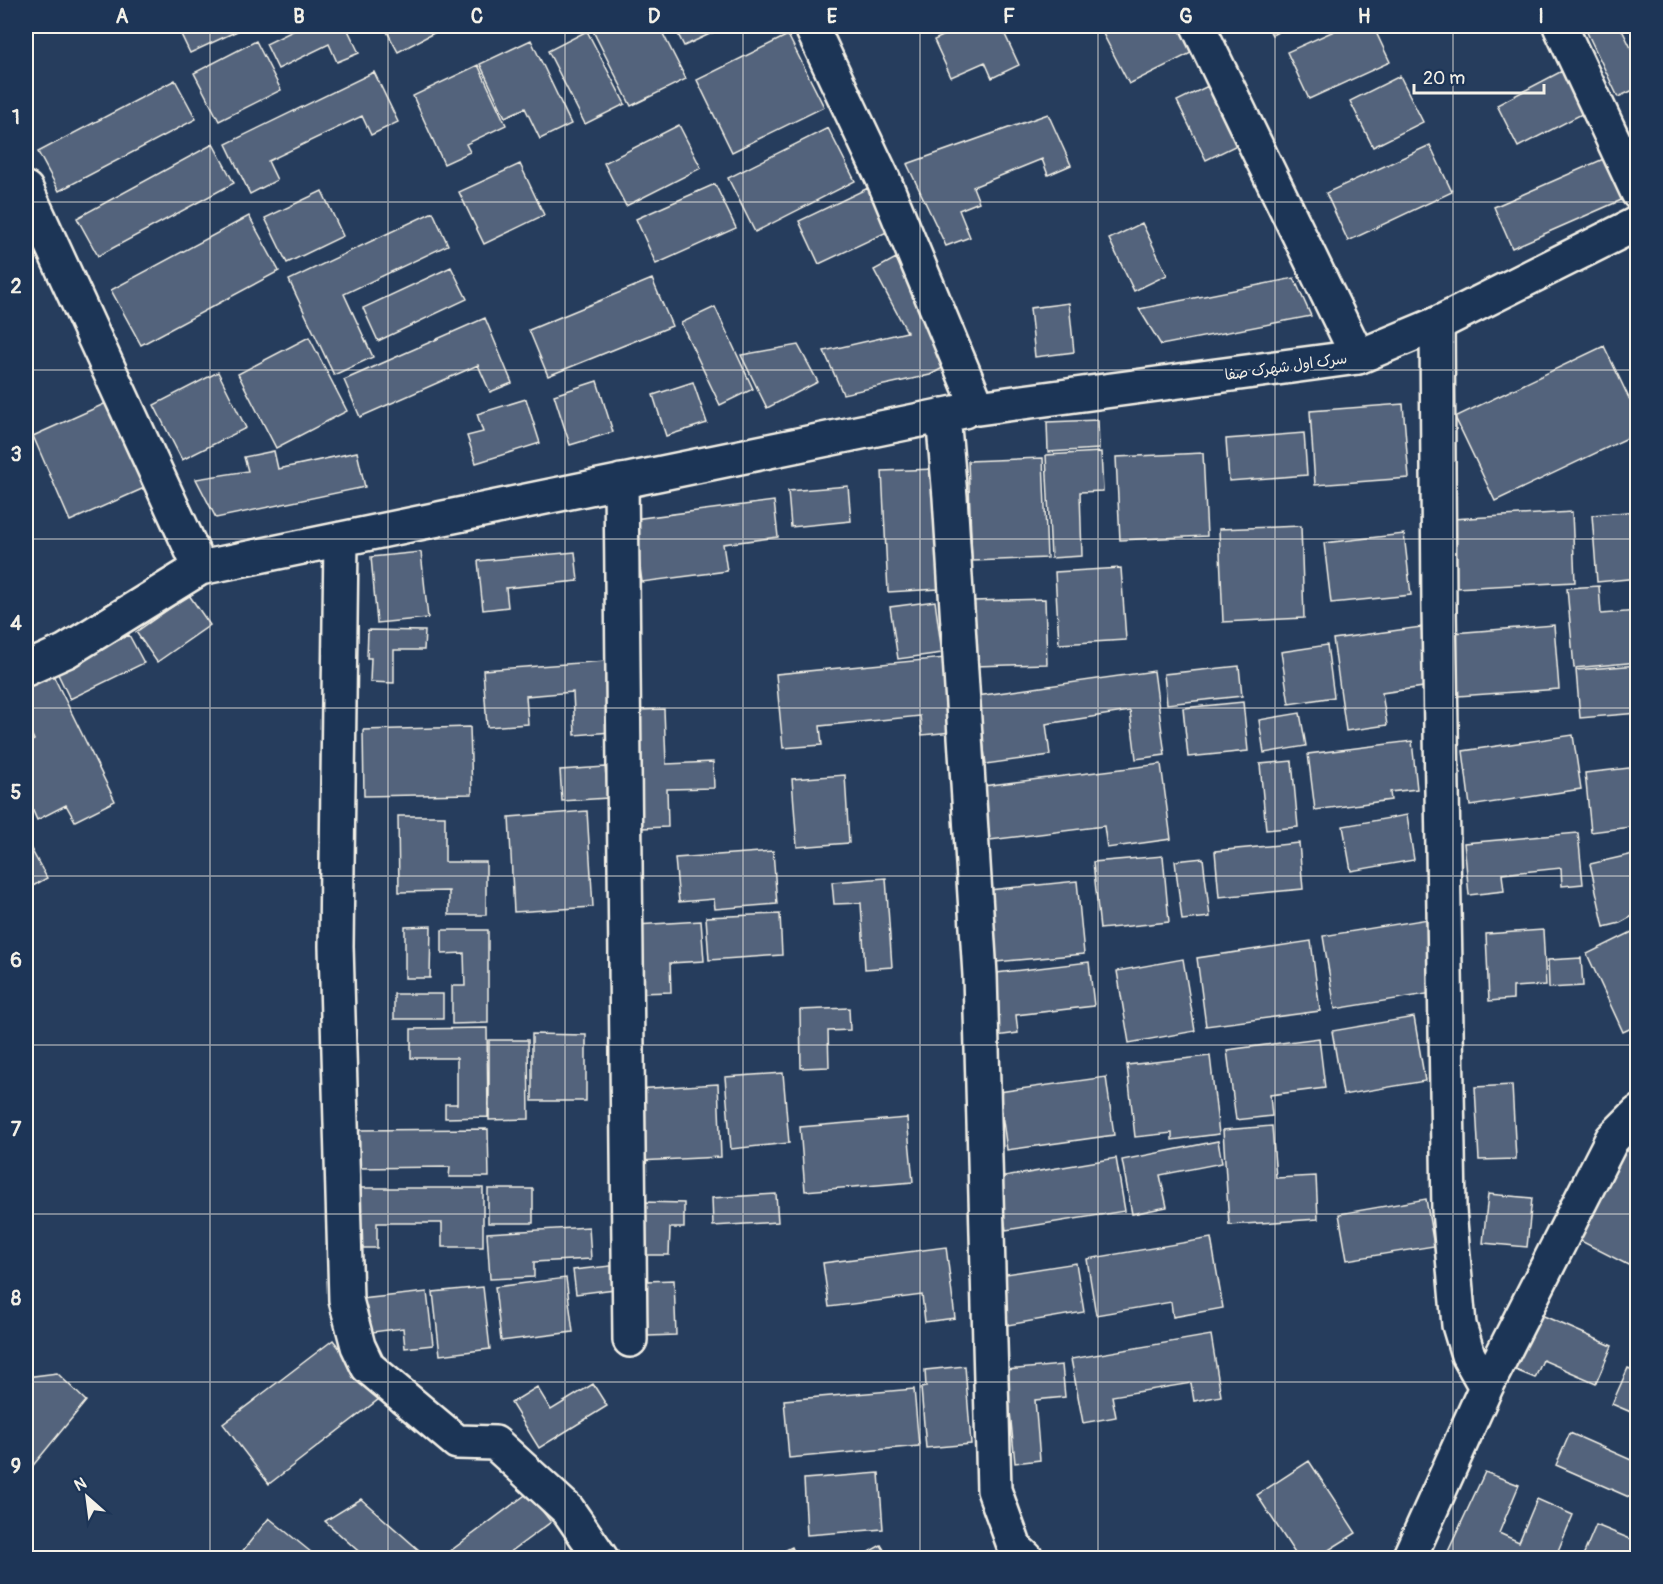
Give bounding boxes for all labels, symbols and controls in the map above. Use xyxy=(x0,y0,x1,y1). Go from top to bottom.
text: A xyxy=(116,4,129,29)
text: B xyxy=(293,4,305,29)
text: C xyxy=(471,4,483,29)
text: D xyxy=(648,4,661,29)
text: E xyxy=(827,4,838,29)
text: F xyxy=(1003,4,1015,29)
text: G xyxy=(1179,4,1193,29)
text: H xyxy=(1358,4,1371,29)
text: I xyxy=(1538,4,1544,29)
scale bar xyxy=(1414,57,1544,95)
text: 20 m xyxy=(1423,67,1465,90)
text: 1 xyxy=(12,105,20,130)
text: 2 xyxy=(10,274,22,299)
street label: سرک اول شهرک صفا xyxy=(1224,349,1348,385)
text: 3 xyxy=(10,442,22,467)
text: 4 xyxy=(10,611,22,636)
text: 5 xyxy=(11,780,22,805)
text: 6 xyxy=(10,948,22,973)
text: 7 xyxy=(11,1117,22,1142)
text: 8 xyxy=(11,1286,21,1311)
text: 9 xyxy=(11,1454,21,1479)
north arrow xyxy=(57,1467,117,1527)
text: N xyxy=(71,1473,90,1496)

